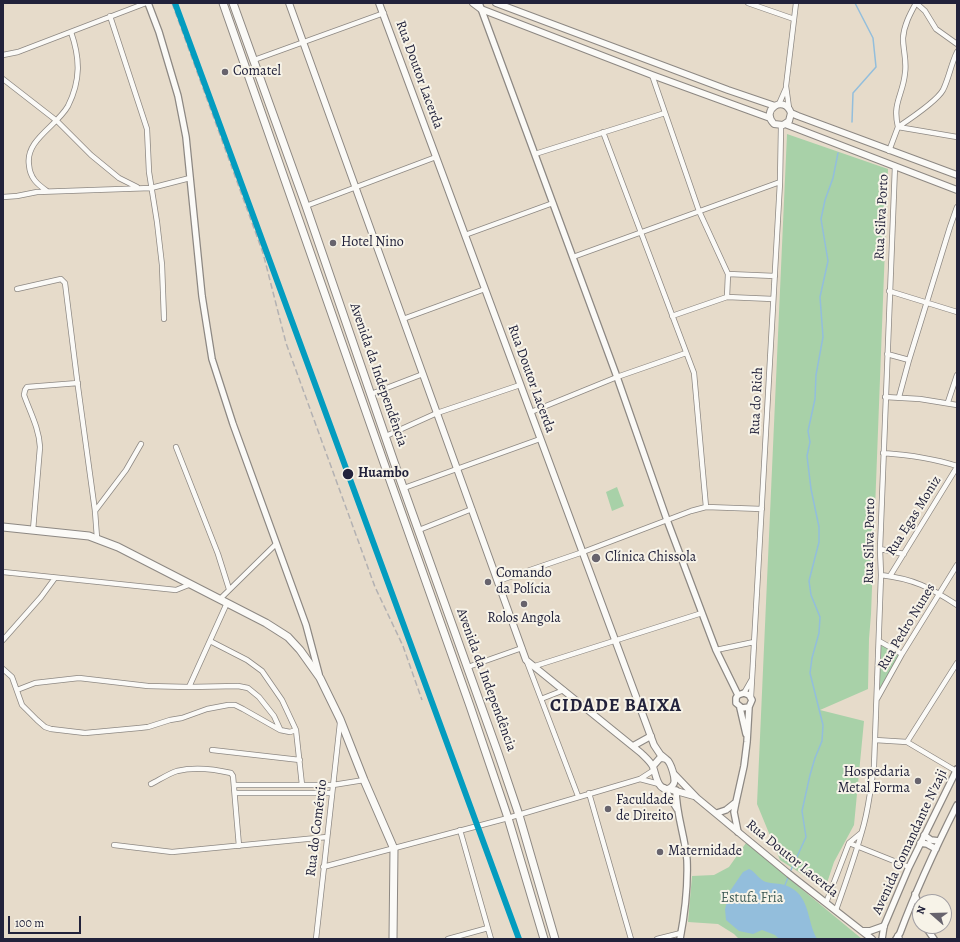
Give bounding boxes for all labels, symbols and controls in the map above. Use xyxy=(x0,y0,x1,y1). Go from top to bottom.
street label: Rua Doutor Lacerda xyxy=(392,19,446,131)
place label: Comatel xyxy=(233,64,281,80)
marker: Comatel xyxy=(220,67,230,77)
street label: Rua Silva Porto xyxy=(871,174,893,260)
place label: Hotel Nino xyxy=(341,235,404,251)
marker: Hotel Nino xyxy=(328,238,338,248)
street label: Avenida da Independência xyxy=(345,301,411,449)
street label: Rua Doutor Lacerda xyxy=(504,323,558,435)
street label: Rua do Rich xyxy=(747,367,767,435)
place label: Huambo xyxy=(358,466,409,482)
marker: Huambo xyxy=(341,467,355,481)
street label: Rua Egas Moniz xyxy=(883,473,945,559)
street label: Rua Silva Porto xyxy=(861,498,879,584)
place label: Clínica Chissola xyxy=(605,550,696,566)
marker: Clínica Chissola xyxy=(590,552,602,564)
place label: Comando da Polícia xyxy=(496,566,552,598)
marker: Comando da Polícia xyxy=(483,577,493,587)
street label: Rua Pedro Nunes xyxy=(875,581,939,673)
marker: Rolos Angola xyxy=(519,599,529,609)
street label: Avenida da Independência xyxy=(452,606,520,754)
place label: Rolos Angola xyxy=(487,611,561,627)
district label: CIDADE BAIXA xyxy=(550,696,682,718)
place label: Hospedaria Metal Forma xyxy=(838,765,910,798)
street label: Avenida Comandante N'zaji xyxy=(869,767,951,917)
marker: Hospedaria Metal Forma xyxy=(913,776,923,786)
street label: Rua do Comércio xyxy=(303,778,331,878)
place label: Faculdade de Direito xyxy=(616,793,674,826)
marker: Faculdade de Direito xyxy=(603,804,613,814)
street label: Rua Doutor Lacerda xyxy=(742,817,842,901)
place label: Maternidade xyxy=(668,844,742,860)
marker: Maternidade xyxy=(655,847,665,857)
park label: Estufa Fria xyxy=(721,891,783,907)
north arrow xyxy=(912,894,952,934)
scale bar xyxy=(10,908,83,934)
text: 100 m xyxy=(15,915,44,931)

